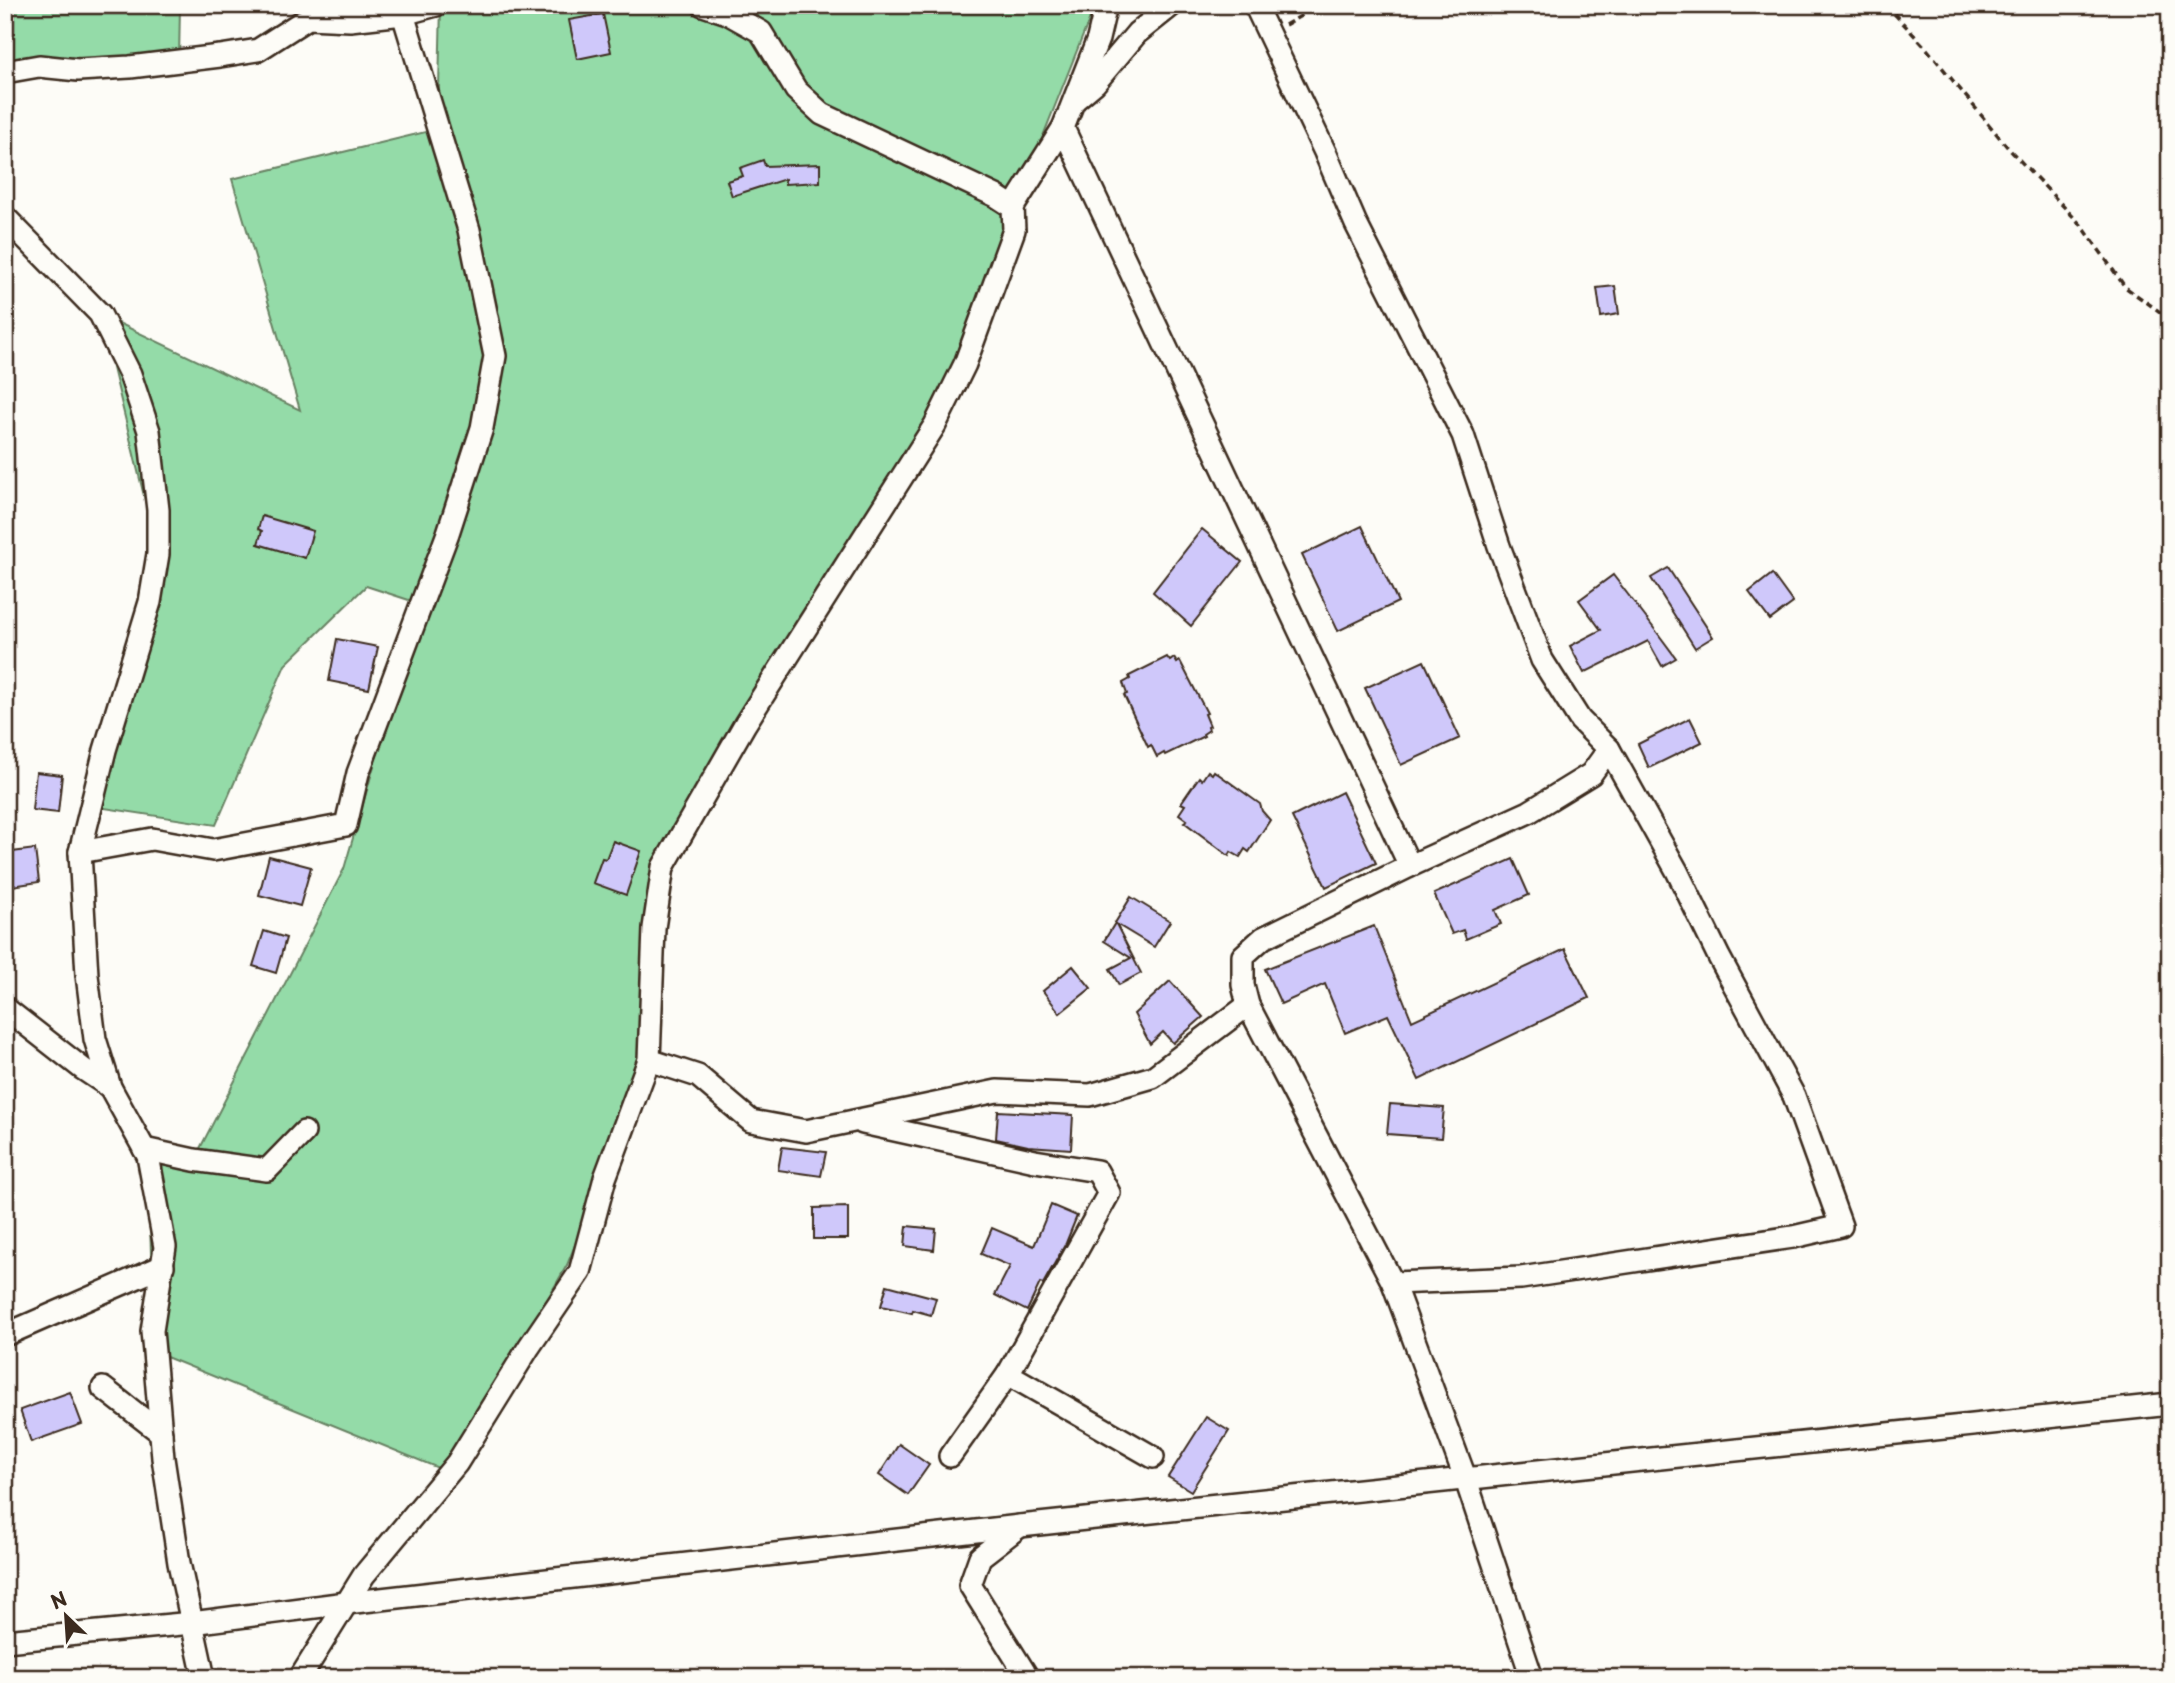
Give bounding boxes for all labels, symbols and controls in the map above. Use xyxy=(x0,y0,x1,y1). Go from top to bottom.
north arrow xyxy=(32,1582,102,1652)
text: N xyxy=(46,1584,71,1616)

